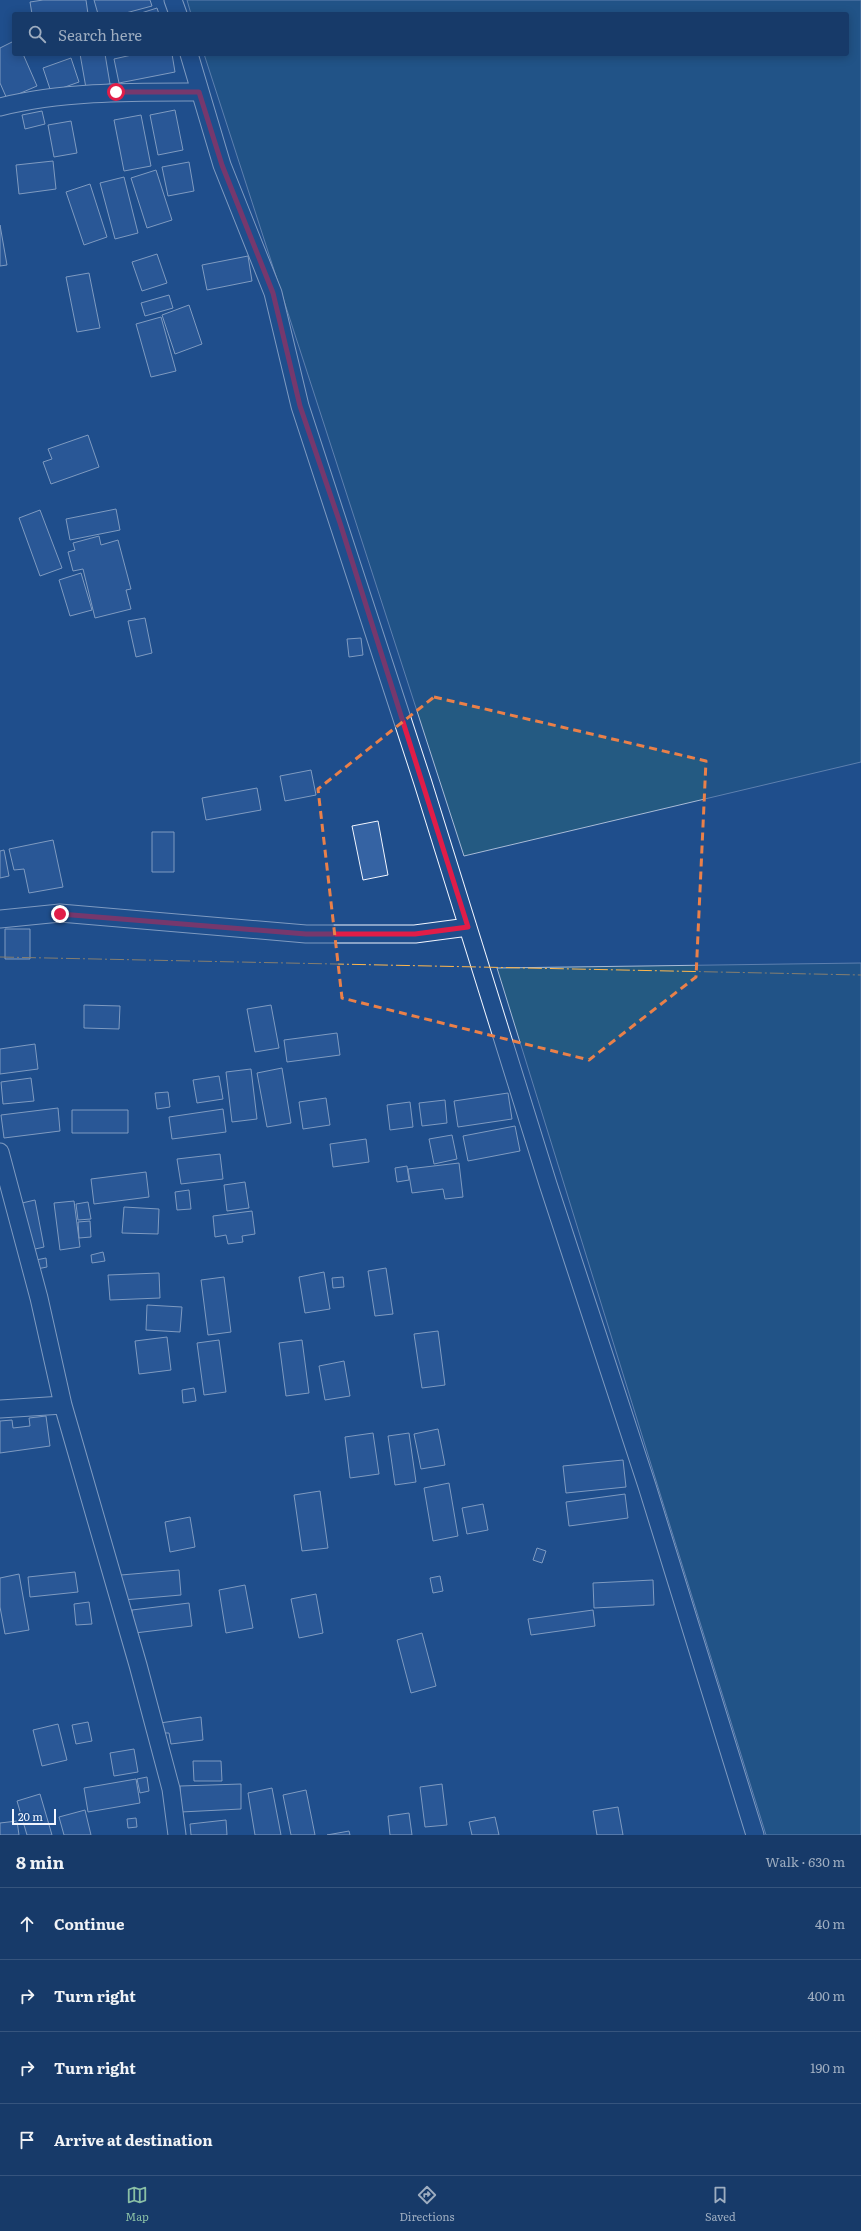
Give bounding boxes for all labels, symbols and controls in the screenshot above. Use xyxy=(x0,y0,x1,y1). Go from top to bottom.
search box xyxy=(12,12,849,56)
icon: search xyxy=(26,23,48,45)
text: Search here xyxy=(58,23,142,46)
route start xyxy=(107,83,125,101)
route end xyxy=(51,905,69,923)
scale bar xyxy=(12,1807,56,1826)
text: 20 m xyxy=(18,1808,43,1824)
text: 8 min xyxy=(16,1849,64,1874)
text: Walk · 630 m xyxy=(765,1852,845,1871)
text: Continue xyxy=(54,1912,124,1935)
icon: ahead xyxy=(16,1913,38,1935)
text: 40 m xyxy=(815,1914,845,1933)
text: Turn right xyxy=(54,1984,136,2007)
icon: right xyxy=(16,1985,38,2007)
text: 400 m xyxy=(808,1986,845,2005)
text: Turn right xyxy=(54,2056,136,2079)
icon: right xyxy=(16,2057,38,2079)
text: 190 m xyxy=(810,2058,845,2077)
text: Arrive at destination xyxy=(54,2128,213,2151)
icon: arrive xyxy=(16,2129,38,2151)
tab: Map xyxy=(125,2184,149,2224)
tab: Directions xyxy=(399,2184,454,2224)
tab: Saved xyxy=(705,2184,736,2224)

